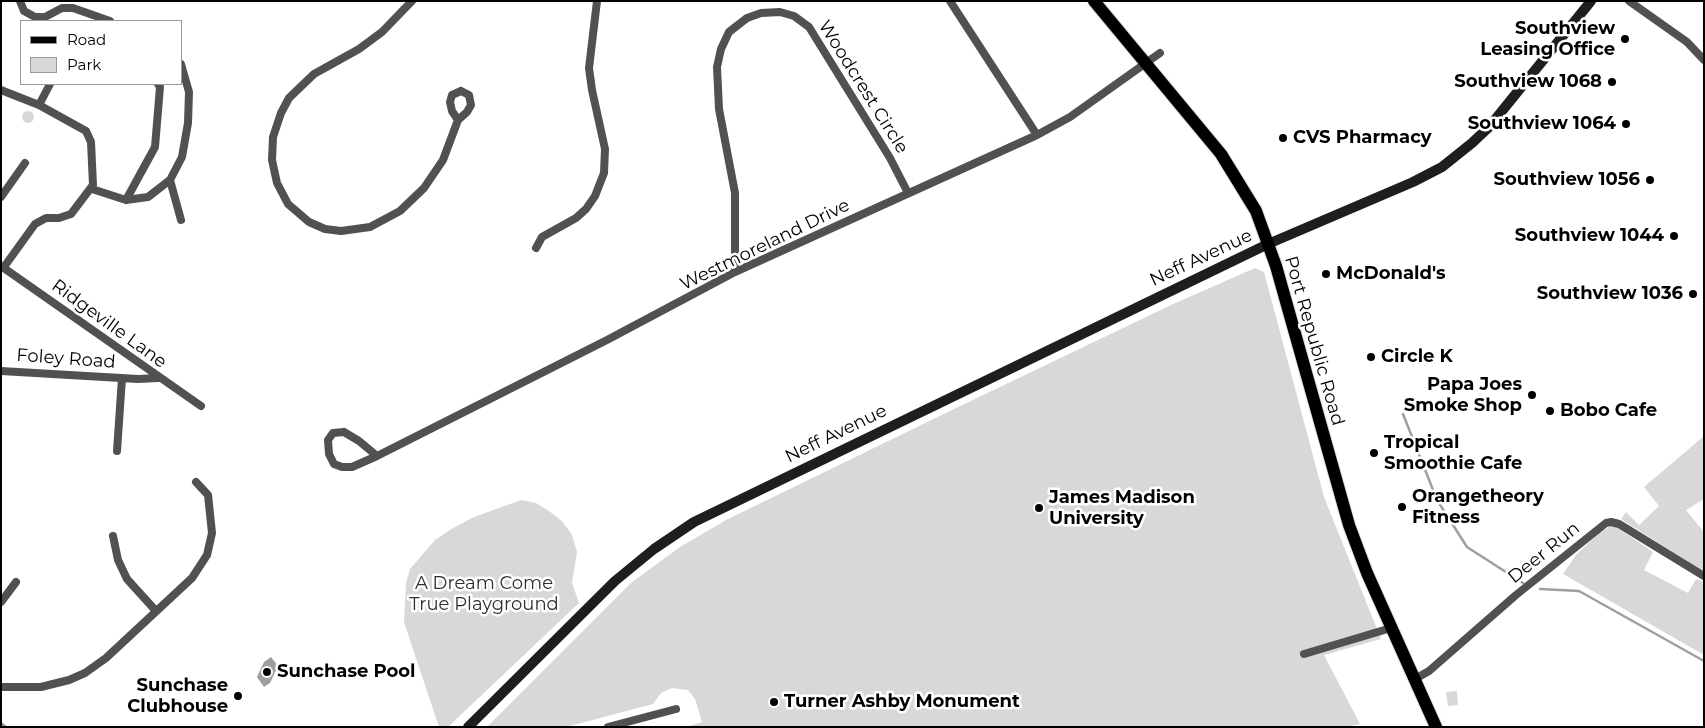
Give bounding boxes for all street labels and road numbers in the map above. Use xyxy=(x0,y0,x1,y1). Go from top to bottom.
street label: Woodcrest Circle xyxy=(813,16,913,158)
street label: Westmoreland Drive xyxy=(677,195,853,295)
street label: Neff Avenue xyxy=(1146,225,1256,291)
street label: Port Republic Road xyxy=(1279,254,1349,428)
street label: Ridgeville Lane xyxy=(47,275,171,373)
street label: Foley Road xyxy=(16,345,116,373)
street label: Neff Avenue xyxy=(782,400,890,468)
street label: Deer Run xyxy=(1504,518,1584,588)

